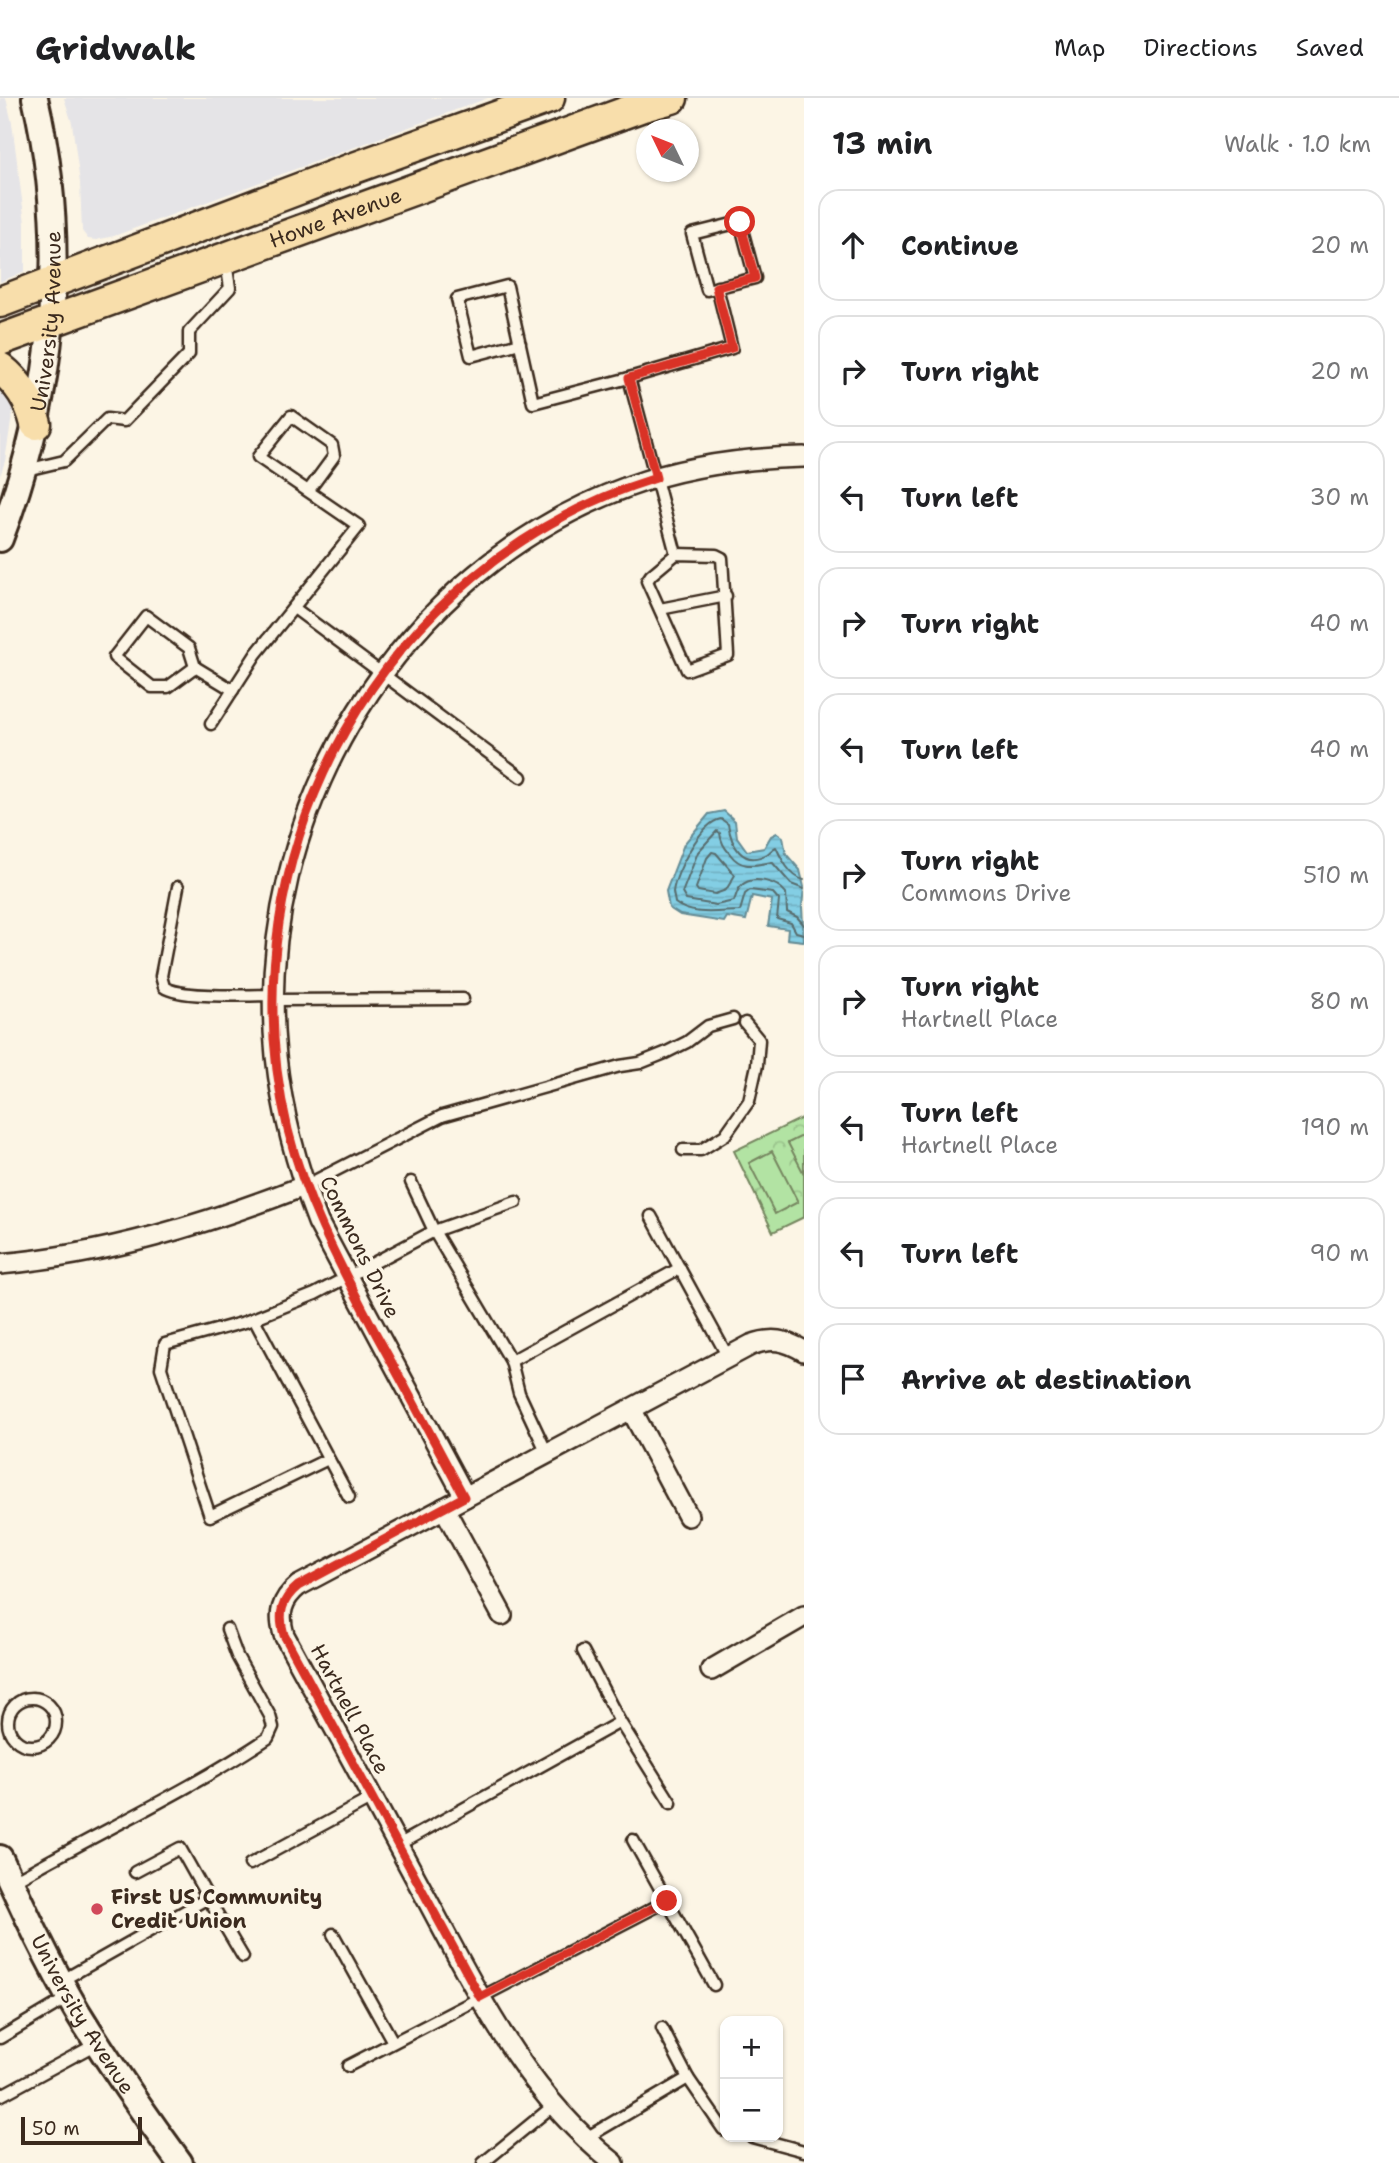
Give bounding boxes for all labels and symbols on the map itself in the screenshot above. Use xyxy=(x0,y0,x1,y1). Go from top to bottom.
north arrow xyxy=(636,119,699,182)
street label: Howe Avenue xyxy=(265,181,406,255)
route start xyxy=(724,206,755,237)
street label: University Avenue xyxy=(24,230,68,414)
street label: Commons Drive xyxy=(313,1171,407,1323)
street label: Hartnell Place xyxy=(304,1639,396,1779)
place label: First US Community Credit Union xyxy=(111,1883,322,1935)
route end xyxy=(651,1885,682,1916)
marker: First US Community Credit Union xyxy=(89,1901,105,1917)
street label: University Avenue xyxy=(24,1930,141,2100)
scale bar xyxy=(21,2114,142,2146)

